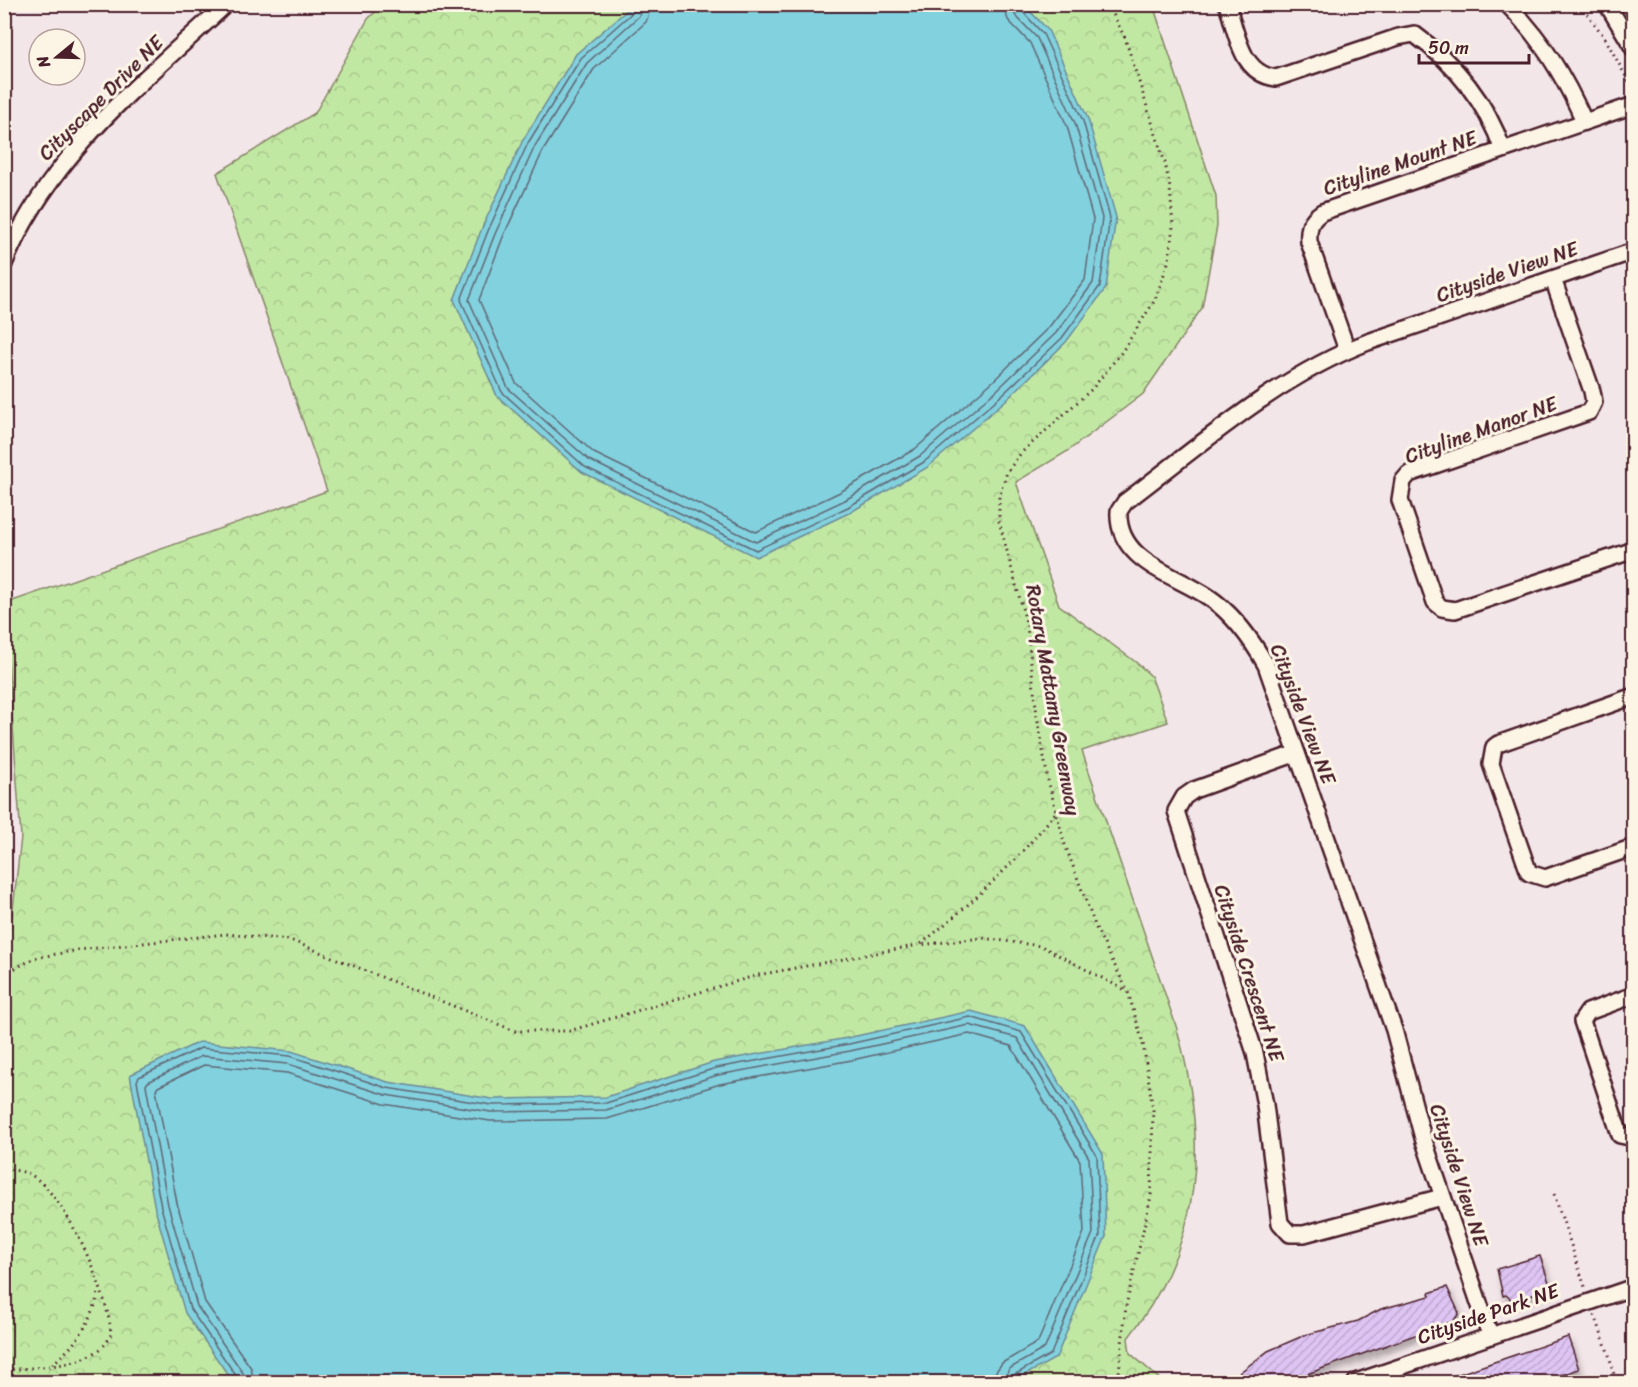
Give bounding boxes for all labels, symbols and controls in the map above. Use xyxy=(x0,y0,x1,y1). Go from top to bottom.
north arrow xyxy=(27,27,87,87)
scale bar xyxy=(1419,27,1528,65)
street label: Cityscape Drive NE xyxy=(34,31,168,165)
text: 50 m xyxy=(1428,32,1469,64)
street label: Cityline Mount NE xyxy=(1318,120,1483,206)
street label: Cityside View NE xyxy=(1431,231,1584,313)
street label: Cityline Manor NE xyxy=(1400,386,1564,474)
street label: Rotary Mattamy Greenway xyxy=(1015,582,1091,819)
street label: Cityside View NE xyxy=(1260,639,1347,791)
street label: Cityside Crescent NE xyxy=(1204,880,1295,1068)
street label: Cityside View NE xyxy=(1419,1099,1499,1253)
street label: Cityside Park NE xyxy=(1413,1273,1565,1355)

